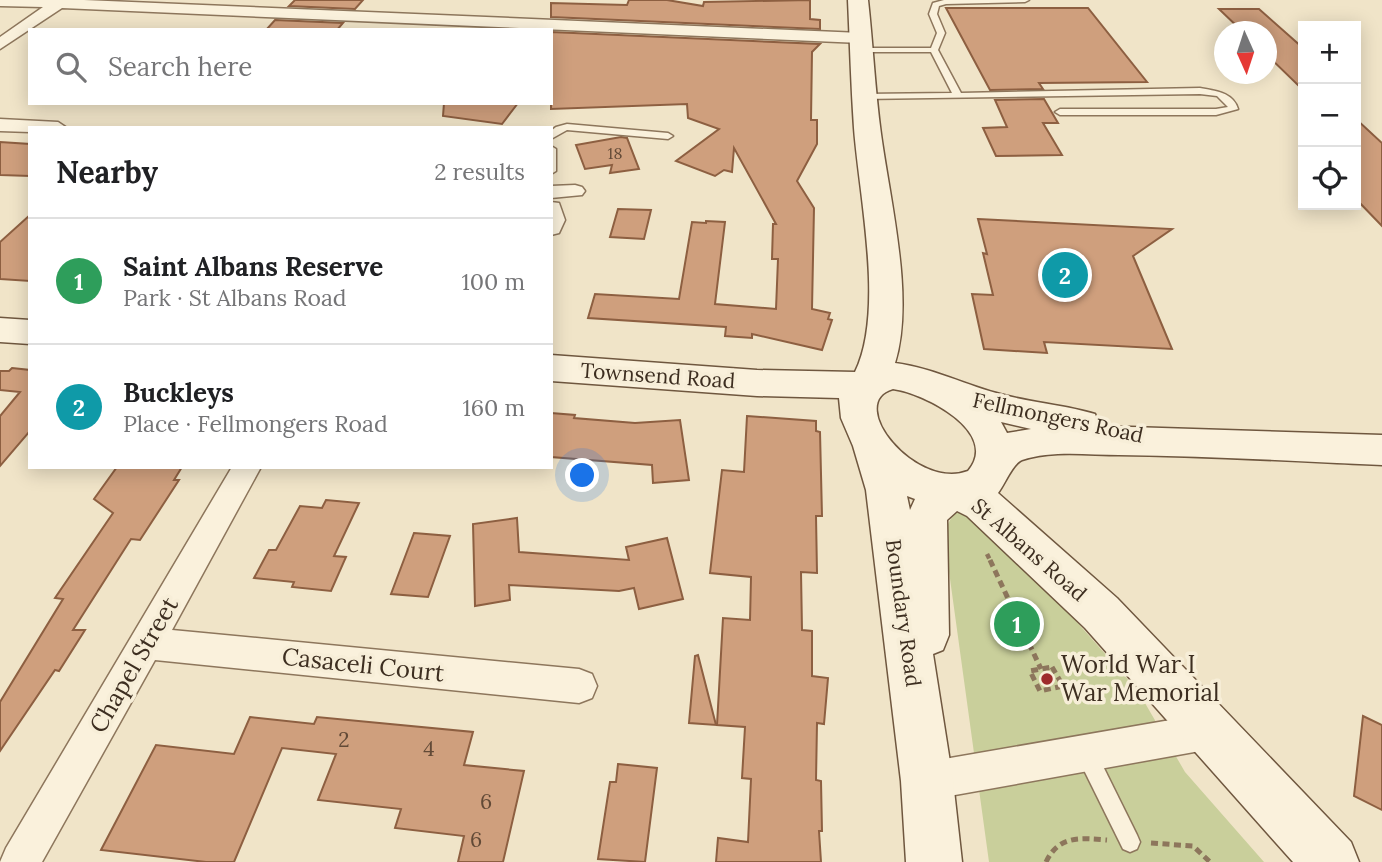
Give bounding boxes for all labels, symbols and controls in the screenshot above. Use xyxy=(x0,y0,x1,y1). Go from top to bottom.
north arrow xyxy=(1214,21,1277,84)
map controls xyxy=(1298,21,1361,210)
button: + xyxy=(1298,21,1361,84)
search box xyxy=(28,28,553,105)
icon: search xyxy=(52,48,90,86)
text: Search here xyxy=(108,50,252,83)
button: − xyxy=(1298,84,1361,147)
house number: 18 xyxy=(608,143,622,163)
button: locate xyxy=(1298,147,1361,210)
text: Nearby xyxy=(56,153,158,191)
text: 2 results xyxy=(434,157,525,186)
pin: 2 xyxy=(1042,249,1088,301)
text: Saint Albans Reserve xyxy=(123,250,383,283)
text: 1 xyxy=(74,267,84,296)
text: 100 m xyxy=(461,267,525,296)
text: Park · St Albans Road xyxy=(123,283,347,312)
street label: Townsend Road xyxy=(580,357,736,394)
text: Buckleys xyxy=(123,376,234,409)
street label: Fellmongers Road xyxy=(970,386,1146,449)
text: 2 xyxy=(73,393,85,422)
text: 160 m xyxy=(462,393,525,422)
text: Place · Fellmongers Road xyxy=(123,409,388,438)
your location xyxy=(565,458,599,492)
street label: St Albans Road xyxy=(966,492,1093,607)
street label: Boundary Road xyxy=(880,537,927,688)
street label: Chapel Street xyxy=(82,591,185,738)
pin: 1 xyxy=(994,598,1040,650)
street label: Casaceli Court xyxy=(280,641,446,689)
place label: World War I War Memorial xyxy=(1061,649,1219,708)
marker: World War I War Memorial xyxy=(1039,671,1055,687)
house number: 2 xyxy=(338,726,350,753)
house number: 4 xyxy=(423,735,435,762)
house number: 6 xyxy=(480,788,492,815)
house number: 6 xyxy=(470,826,482,853)

